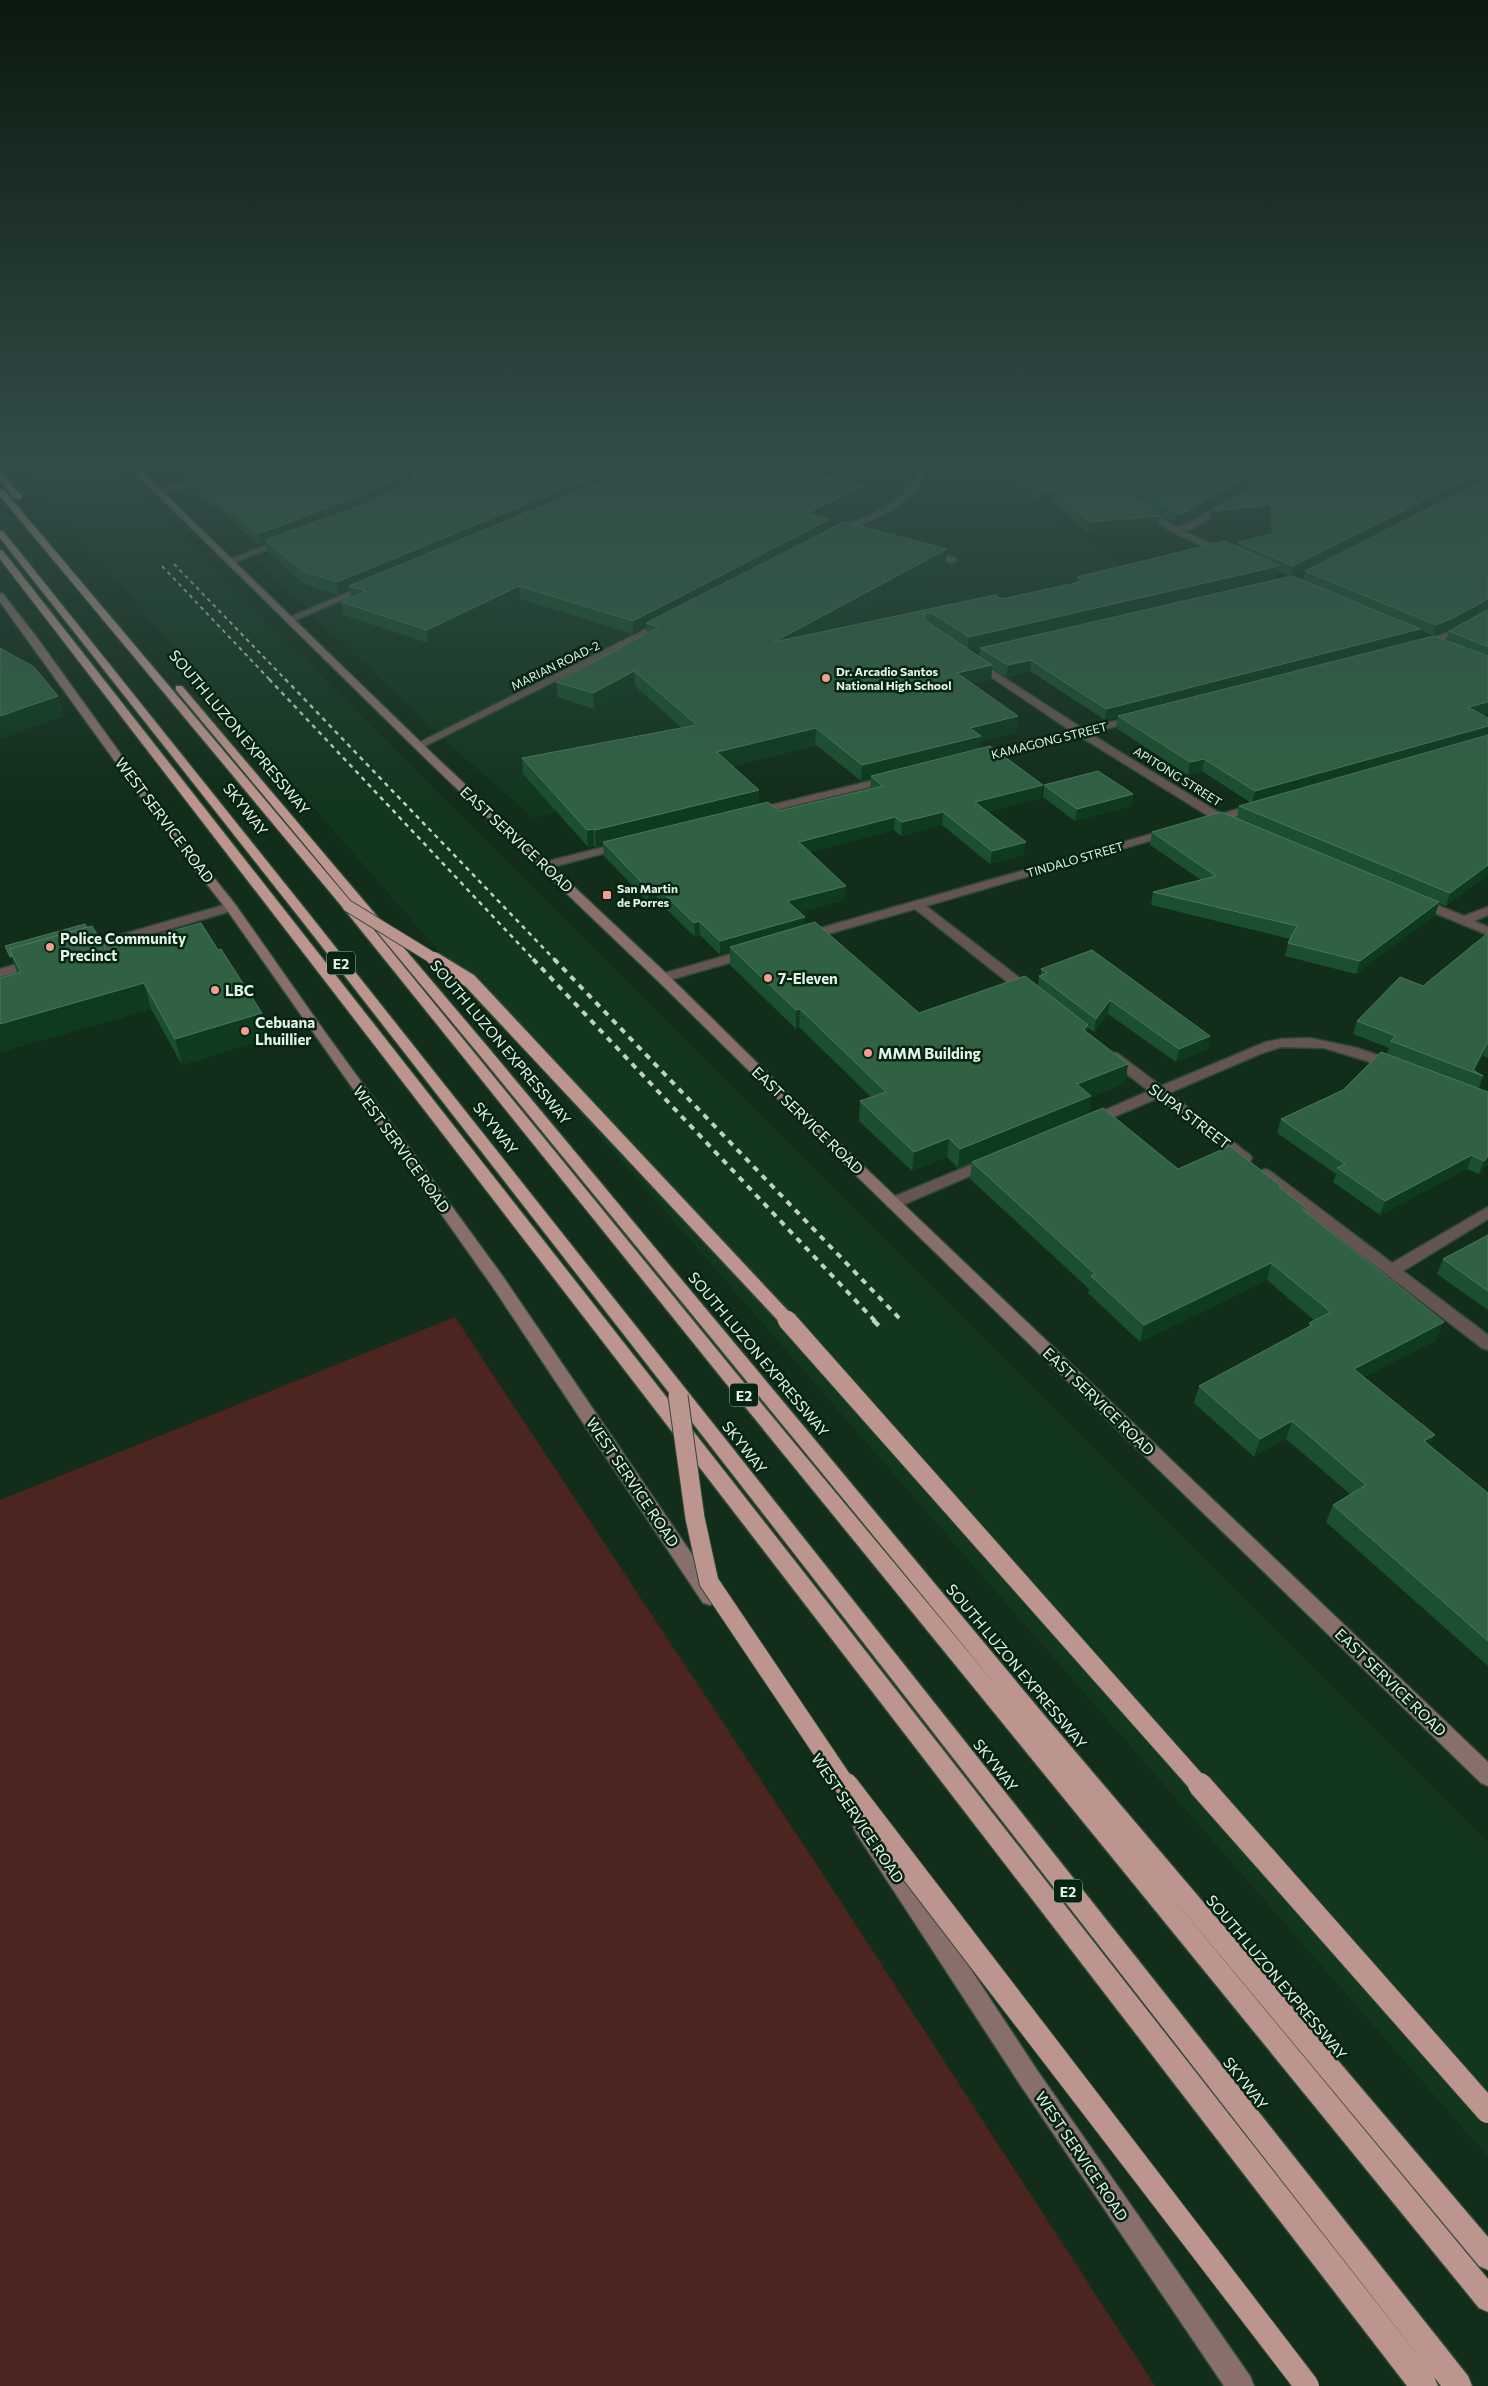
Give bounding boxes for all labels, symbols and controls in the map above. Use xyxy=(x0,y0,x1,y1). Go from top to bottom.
street label: MARIAN ROAD-2 xyxy=(508,637,602,693)
street label: SOUTH LUZON EXPRESSWAY xyxy=(166,646,314,818)
place label: Dr. Arcadio Santos National High School xyxy=(836,664,951,692)
marker: Dr. Arcadio Santos National High School xyxy=(820,672,832,684)
street label: KAMAGONG STREET xyxy=(990,719,1109,761)
street label: APITONG STREET xyxy=(1131,743,1225,809)
street label: WEST SERVICE ROAD xyxy=(112,754,218,886)
street label: SKYWAY xyxy=(220,779,272,839)
street label: EAST SERVICE ROAD xyxy=(457,782,577,896)
street label: TINDALO STREET xyxy=(1025,838,1125,880)
place label: San Martin de Porres xyxy=(617,881,678,909)
marker: San Martin de Porres xyxy=(601,889,613,901)
place label: Police Community Precinct xyxy=(60,929,187,964)
marker: Police Community Precinct xyxy=(44,941,56,953)
road number: E2 xyxy=(327,951,355,974)
street label: SOUTH LUZON EXPRESSWAY xyxy=(427,956,575,1128)
place label: 7-Eleven xyxy=(778,969,838,987)
marker: 7-Eleven xyxy=(762,972,774,984)
place label: LBC xyxy=(225,981,254,999)
marker: LBC xyxy=(209,984,221,996)
place label: Cebuana Lhuillier xyxy=(255,1013,315,1048)
marker: Cebuana Lhuillier xyxy=(239,1025,251,1037)
place label: MMM Building xyxy=(878,1044,981,1062)
marker: MMM Building xyxy=(862,1047,874,1059)
street label: EAST SERVICE ROAD xyxy=(749,1062,867,1178)
street label: SUPA STREET xyxy=(1146,1080,1235,1153)
street label: WEST SERVICE ROAD xyxy=(350,1082,454,1216)
street label: SKYWAY xyxy=(470,1098,522,1158)
street label: SOUTH LUZON EXPRESSWAY xyxy=(685,1268,833,1440)
street label: EAST SERVICE ROAD xyxy=(1040,1343,1158,1459)
road number: E2 xyxy=(730,1384,758,1406)
street label: WEST SERVICE ROAD xyxy=(583,1414,683,1550)
street label: SKYWAY xyxy=(719,1417,771,1477)
street label: SOUTH LUZON EXPRESSWAY xyxy=(943,1580,1091,1752)
street label: EAST SERVICE ROAD xyxy=(1332,1624,1450,1740)
street label: SKYWAY xyxy=(970,1735,1022,1795)
street label: WEST SERVICE ROAD xyxy=(808,1750,908,1886)
road number: E2 xyxy=(1054,1880,1082,1902)
street label: SOUTH LUZON EXPRESSWAY xyxy=(1203,1891,1351,2063)
street label: SKYWAY xyxy=(1220,2053,1272,2113)
street label: WEST SERVICE ROAD xyxy=(1032,2088,1132,2224)

